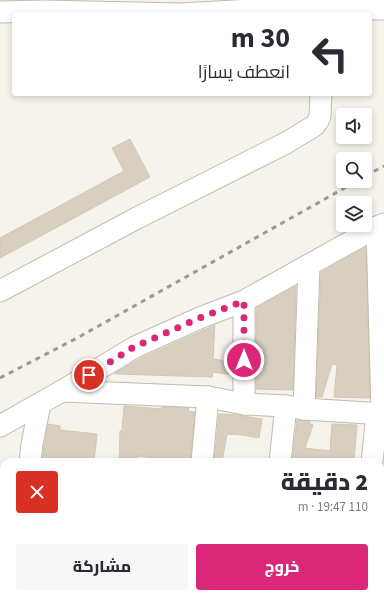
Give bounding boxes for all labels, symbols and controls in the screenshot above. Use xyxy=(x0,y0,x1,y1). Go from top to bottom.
text: 30 m xyxy=(231,18,290,58)
icon: left xyxy=(304,28,356,80)
text: انعطف يسارًا xyxy=(198,60,290,85)
map controls xyxy=(336,108,372,232)
button: sound xyxy=(336,108,372,144)
button: search xyxy=(336,152,372,188)
button: layers xyxy=(336,196,372,232)
position arrow xyxy=(223,339,265,381)
pin xyxy=(72,358,106,392)
icon: arrive xyxy=(78,364,100,386)
text: 2 دقيقة xyxy=(281,465,368,500)
button: close xyxy=(16,471,58,513)
text: 110 m · 19:47 xyxy=(298,498,368,516)
button: مشاركة xyxy=(16,544,188,590)
button: خروج xyxy=(196,544,368,590)

